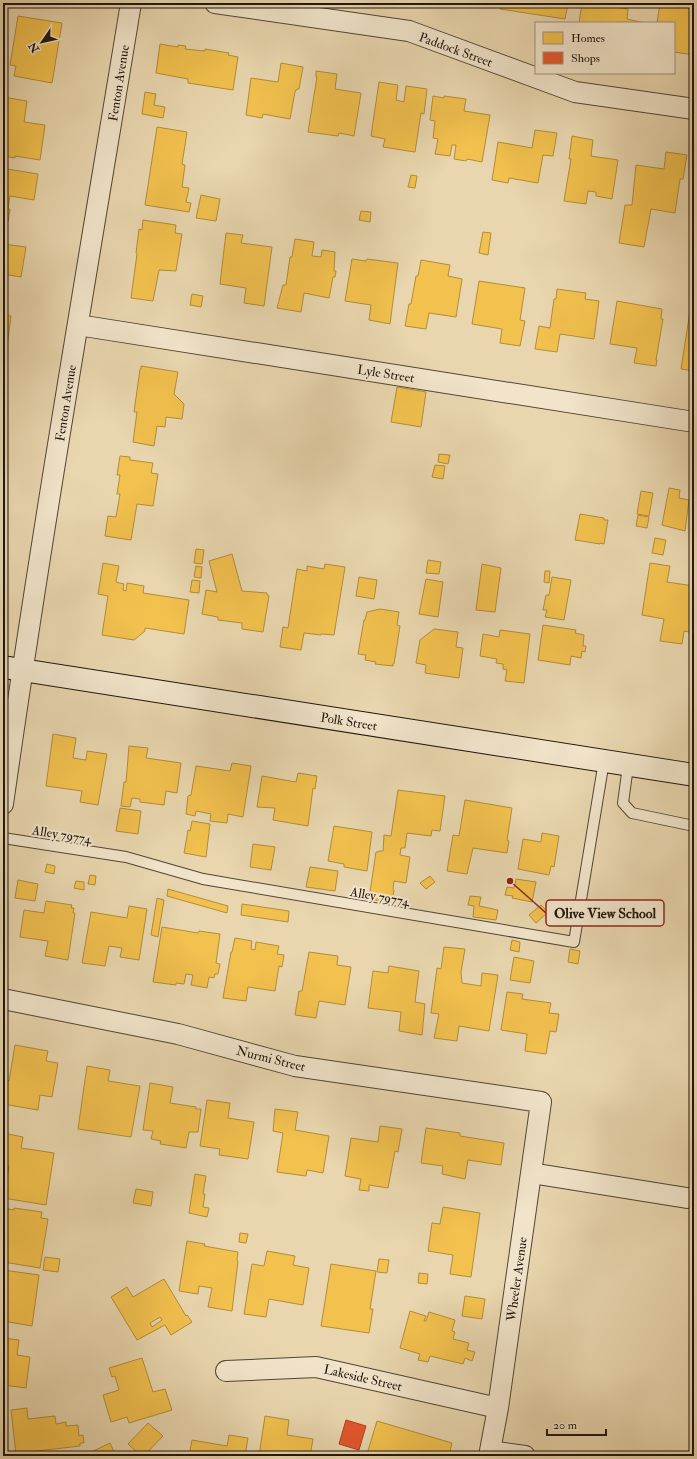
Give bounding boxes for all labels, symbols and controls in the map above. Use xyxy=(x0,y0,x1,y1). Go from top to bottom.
north arrow xyxy=(22,22,62,62)
legend xyxy=(535,22,675,74)
street label: Paddock Street xyxy=(417,29,495,71)
text: Homes xyxy=(571,31,605,46)
text: N xyxy=(25,39,43,56)
street label: Fenton Avenue xyxy=(105,43,133,123)
text: Shops xyxy=(571,51,600,66)
street label: Lyle Street xyxy=(356,362,416,387)
street label: Fenton Avenue xyxy=(52,363,80,443)
street label: Polk Street xyxy=(319,710,378,734)
street label: Alley 79774 xyxy=(30,822,94,849)
street label: Alley 79774 xyxy=(348,884,412,911)
callout: Olive View School xyxy=(546,900,664,926)
text: Olive View School xyxy=(554,905,656,922)
street label: Nurmi Street xyxy=(235,1043,307,1075)
street label: Wheeler Avenue xyxy=(503,1235,531,1323)
street label: Lakeside Street xyxy=(322,1361,404,1395)
scale bar xyxy=(547,1411,606,1437)
text: 20 m xyxy=(553,1418,578,1433)

